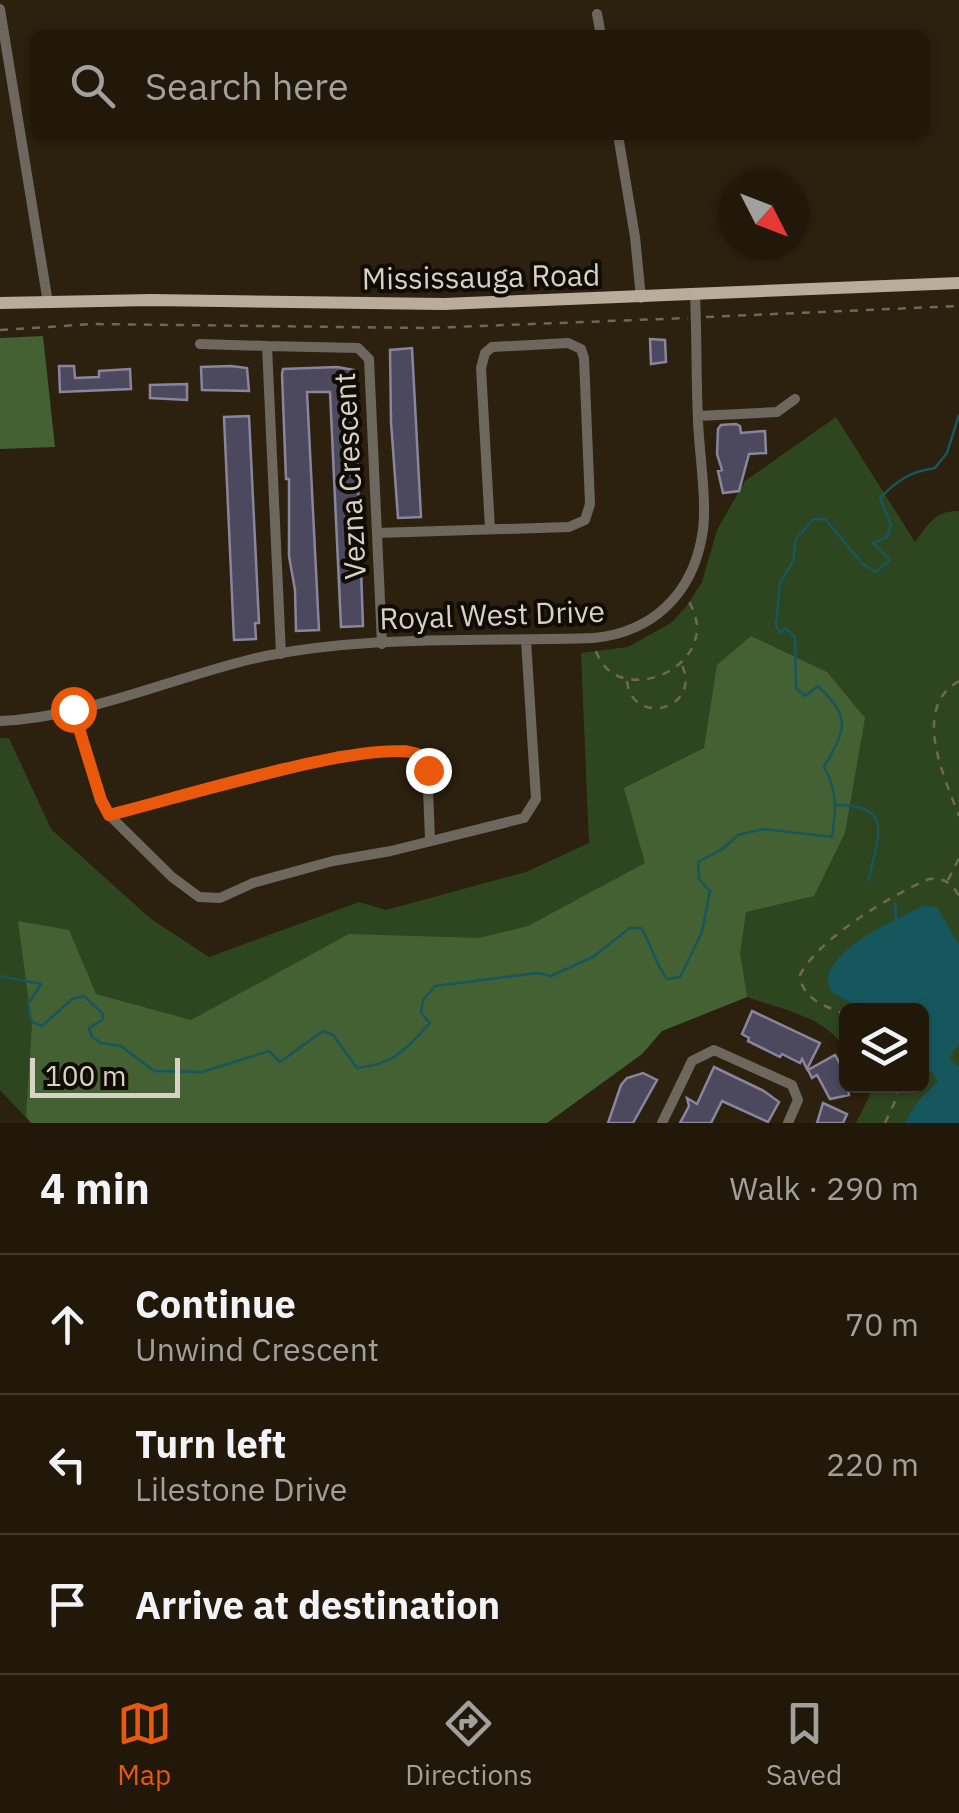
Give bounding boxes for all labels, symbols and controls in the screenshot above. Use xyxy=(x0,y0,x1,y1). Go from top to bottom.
search box xyxy=(30,30,929,140)
icon: search xyxy=(65,58,120,113)
text: Search here xyxy=(145,61,349,110)
north arrow xyxy=(719,170,809,260)
street label: Mississauga Road xyxy=(362,254,600,298)
street label: Vezna Crescent xyxy=(324,371,374,581)
street label: Royal West Drive xyxy=(379,591,605,637)
route start xyxy=(51,687,97,733)
route end xyxy=(406,748,452,794)
map controls xyxy=(839,1003,929,1093)
button: layers xyxy=(839,1003,929,1093)
scale bar xyxy=(30,1053,180,1098)
text: 100 m xyxy=(45,1057,126,1094)
text: 4 min xyxy=(40,1161,150,1216)
text: Walk · 290 m xyxy=(730,1167,919,1209)
text: Continue xyxy=(135,1279,296,1328)
icon: ahead xyxy=(40,1297,95,1352)
text: 70 m xyxy=(845,1303,919,1345)
text: Unwind Crescent xyxy=(135,1328,379,1370)
text: Turn left xyxy=(135,1419,286,1468)
icon: left xyxy=(40,1437,95,1492)
text: 220 m xyxy=(826,1443,919,1485)
text: Lilestone Drive xyxy=(135,1468,347,1510)
icon: arrive xyxy=(40,1577,95,1632)
text: Arrive at destination xyxy=(135,1580,500,1629)
tab: Map xyxy=(117,1696,172,1793)
tab: Directions xyxy=(405,1696,533,1793)
tab: Saved xyxy=(766,1696,842,1793)

